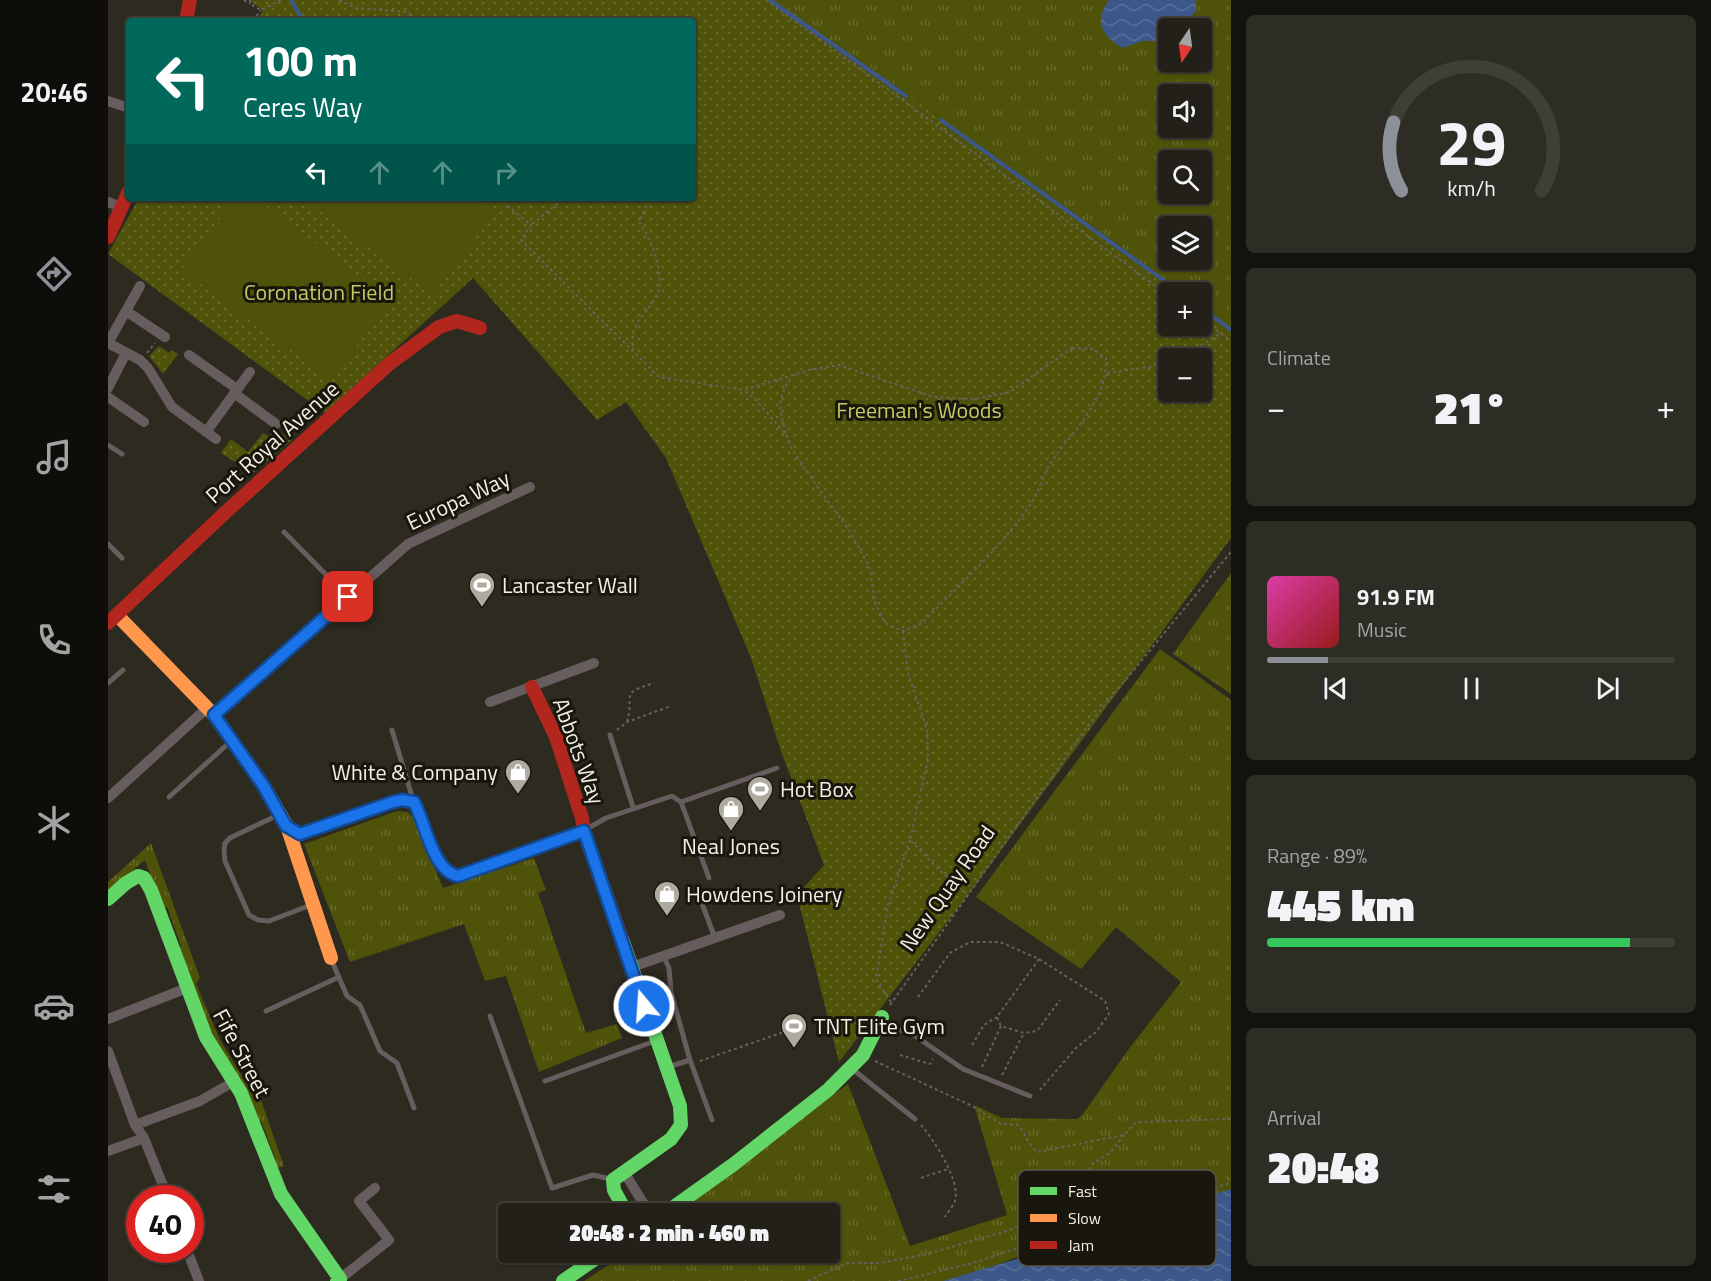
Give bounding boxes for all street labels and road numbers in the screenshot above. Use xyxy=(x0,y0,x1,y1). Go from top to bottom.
street label: Port Royal Avenue xyxy=(198,373,346,511)
street label: Europa Way xyxy=(401,461,516,539)
street label: Abbots Way xyxy=(544,693,614,809)
street label: New Quay Road xyxy=(891,818,1003,958)
street label: Fife Street xyxy=(204,1003,280,1104)

